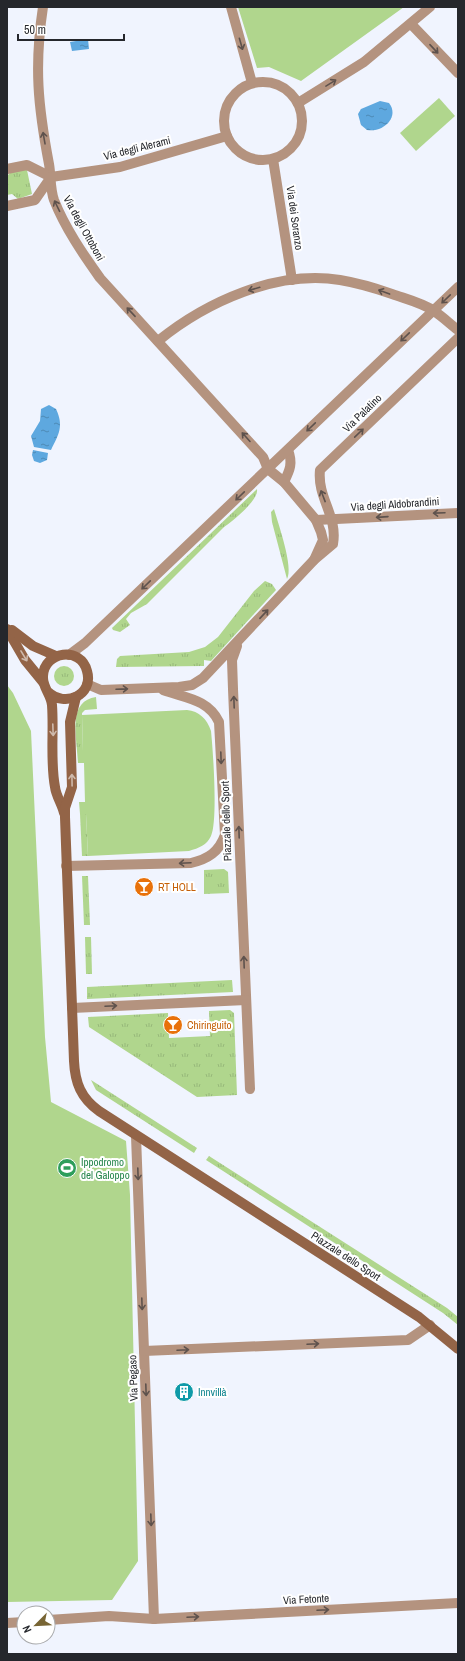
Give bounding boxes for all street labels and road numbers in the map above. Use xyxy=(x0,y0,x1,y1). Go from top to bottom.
street label: Via degli Alerami xyxy=(102,133,172,163)
street label: Via dei Soranzo xyxy=(284,185,306,251)
street label: Via degli Ottoboni xyxy=(60,193,108,263)
street label: Via Palatino xyxy=(340,391,384,435)
street label: Via degli Aldobrandini xyxy=(350,494,440,514)
street label: Piazzale dello Sport xyxy=(218,780,234,861)
street label: Piazzale dello Sport xyxy=(309,1228,384,1284)
street label: Via Pegaso xyxy=(125,1355,141,1401)
street label: Via Fetonte xyxy=(283,1591,329,1607)

